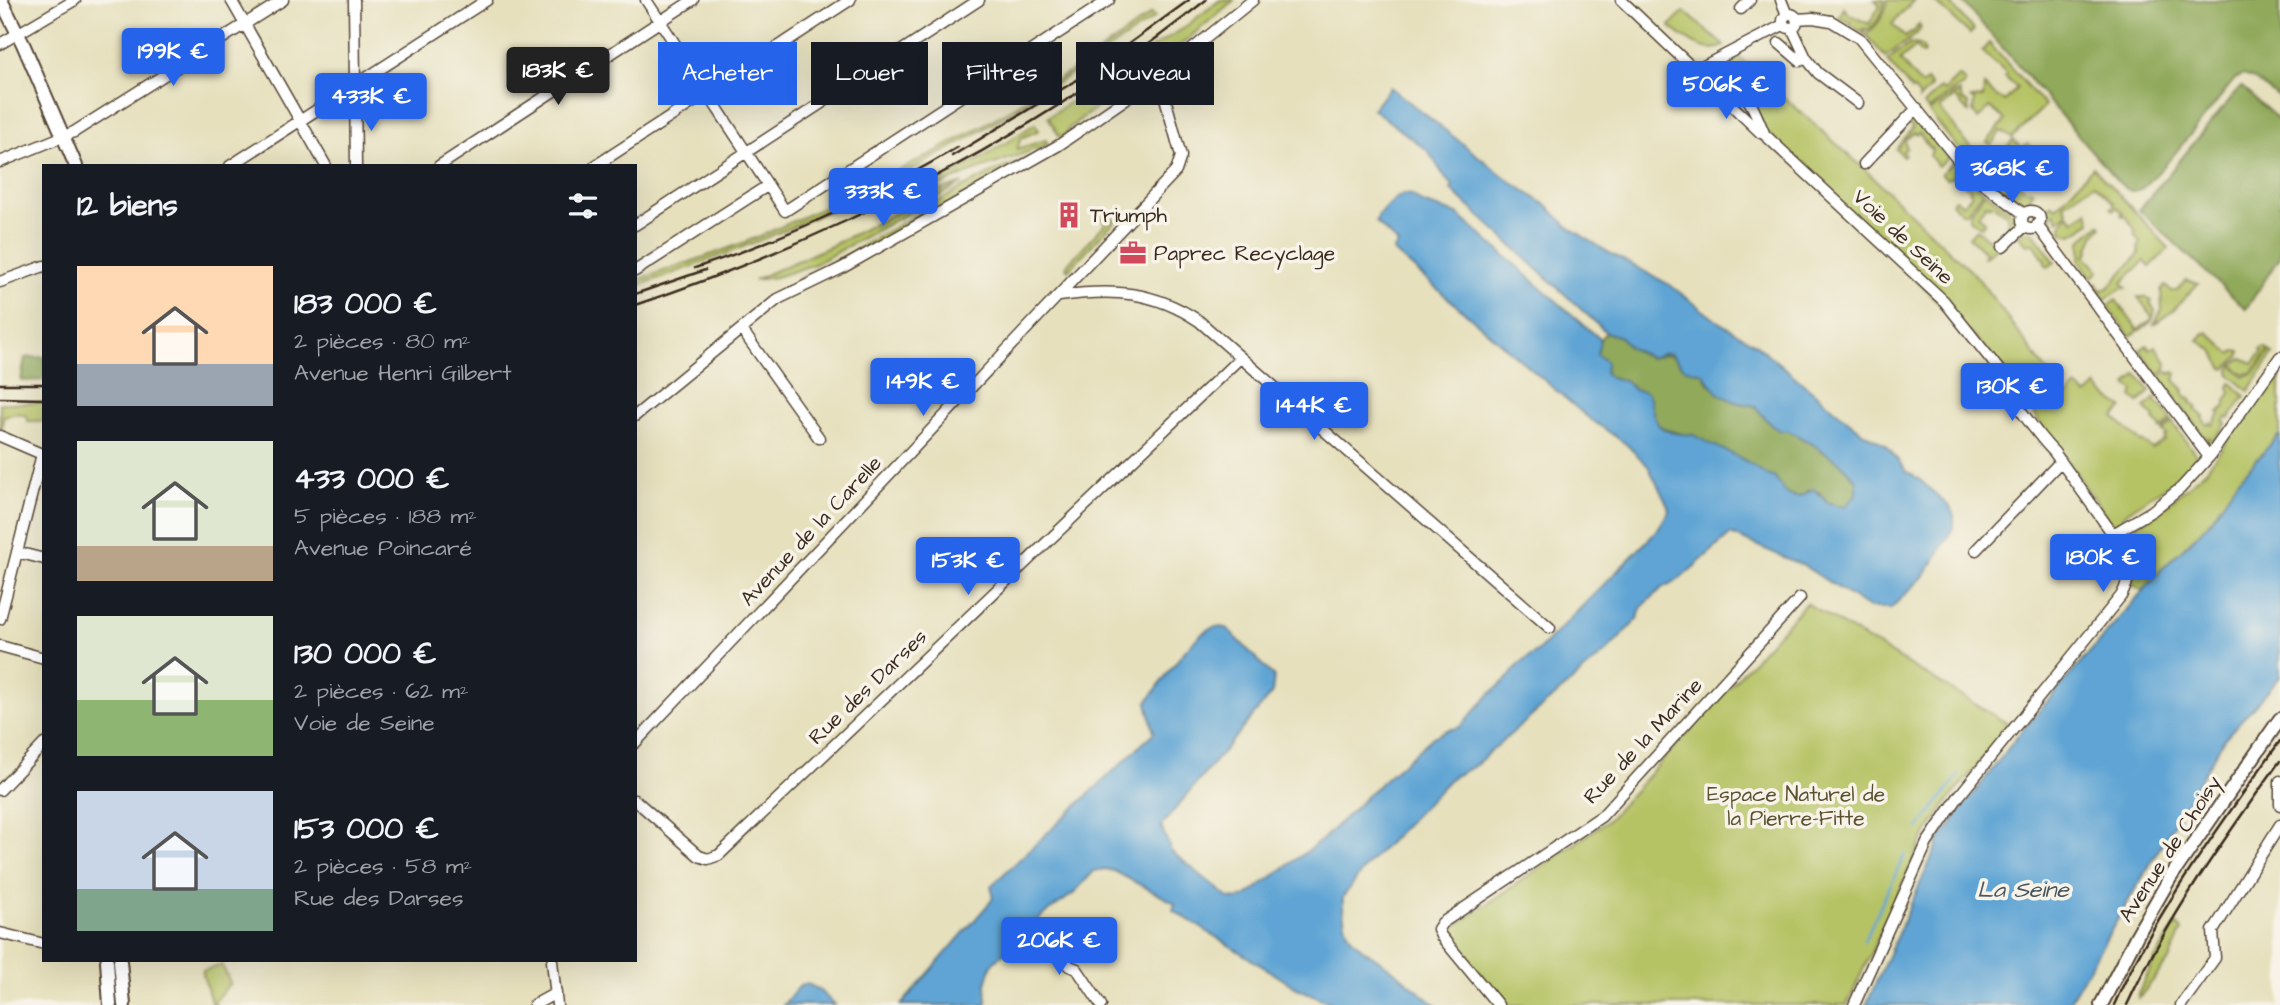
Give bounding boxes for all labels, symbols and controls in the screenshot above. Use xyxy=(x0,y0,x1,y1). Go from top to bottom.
pin: 199K € xyxy=(116,28,230,88)
text: 199K € xyxy=(138,35,208,67)
chip: Acheter xyxy=(658,42,797,105)
chip: Louer xyxy=(811,42,928,105)
chip: Filtres xyxy=(942,42,1062,105)
chip: Nouveau xyxy=(1076,42,1214,105)
pin: 183K € xyxy=(501,48,615,107)
text: 183K € xyxy=(523,54,593,86)
pin: 506K € xyxy=(1669,61,1783,121)
text: 506K € xyxy=(1683,68,1769,100)
pin: 433K € xyxy=(314,74,428,133)
text: 433K € xyxy=(331,80,411,112)
pin: 368K € xyxy=(1955,146,2069,205)
text: 368K € xyxy=(1971,152,2053,184)
pin: 333K € xyxy=(826,168,940,228)
text: 333K € xyxy=(845,175,921,207)
street label: Voie de Seine xyxy=(1846,183,1960,291)
text: 12 biens xyxy=(77,185,178,227)
icon: filters xyxy=(564,187,602,225)
building icon: Triumph xyxy=(1054,200,1084,230)
place label: Triumph xyxy=(1090,201,1168,231)
office icon: Paprec Recyclage xyxy=(1118,238,1148,268)
place label: Paprec Recyclage xyxy=(1154,239,1335,270)
text: 183 000 € xyxy=(294,283,437,325)
icon: home xyxy=(133,294,217,378)
text: 2 pièces · 80 m² xyxy=(294,325,470,357)
text: Avenue Henri Gilbert xyxy=(294,357,512,389)
pin: 149K € xyxy=(866,358,980,418)
pin: 130K € xyxy=(1955,364,2069,423)
text: 149K € xyxy=(886,365,960,397)
text: 130K € xyxy=(1977,370,2047,402)
pin: 144K € xyxy=(1257,382,1371,442)
text: 144K € xyxy=(1276,389,1352,421)
street label: Avenue de la Carelle xyxy=(734,449,888,613)
text: 433 000 € xyxy=(294,458,450,500)
icon: home xyxy=(133,469,217,553)
text: 5 pièces · 188 m² xyxy=(294,500,477,532)
text: Avenue Poincaré xyxy=(294,532,472,564)
pin: 180K € xyxy=(2046,534,2160,594)
pin: 153K € xyxy=(911,538,1025,597)
text: 180K € xyxy=(2066,541,2140,573)
text: 153K € xyxy=(932,544,1004,576)
street label: Rue des Darses xyxy=(802,623,934,751)
text: 130 000 € xyxy=(294,633,437,675)
icon: home xyxy=(133,644,217,728)
street label: Rue de la Marine xyxy=(1577,671,1709,811)
text: 2 pièces · 62 m² xyxy=(294,675,469,707)
text: Voie de Seine xyxy=(294,707,435,739)
street label: Avenue de Choisy xyxy=(2112,770,2230,929)
park label: Espace Naturel de la Pierre-Fitte xyxy=(1707,780,1885,833)
text: 153 000 € xyxy=(294,808,439,850)
icon: home xyxy=(133,819,217,903)
text: 2 pièces · 58 m² xyxy=(294,850,472,882)
water label: La Seine xyxy=(1977,874,2070,906)
text: Rue des Darses xyxy=(294,882,464,914)
pin: 206K € xyxy=(1002,918,1116,977)
text: 206K € xyxy=(1017,924,1101,956)

